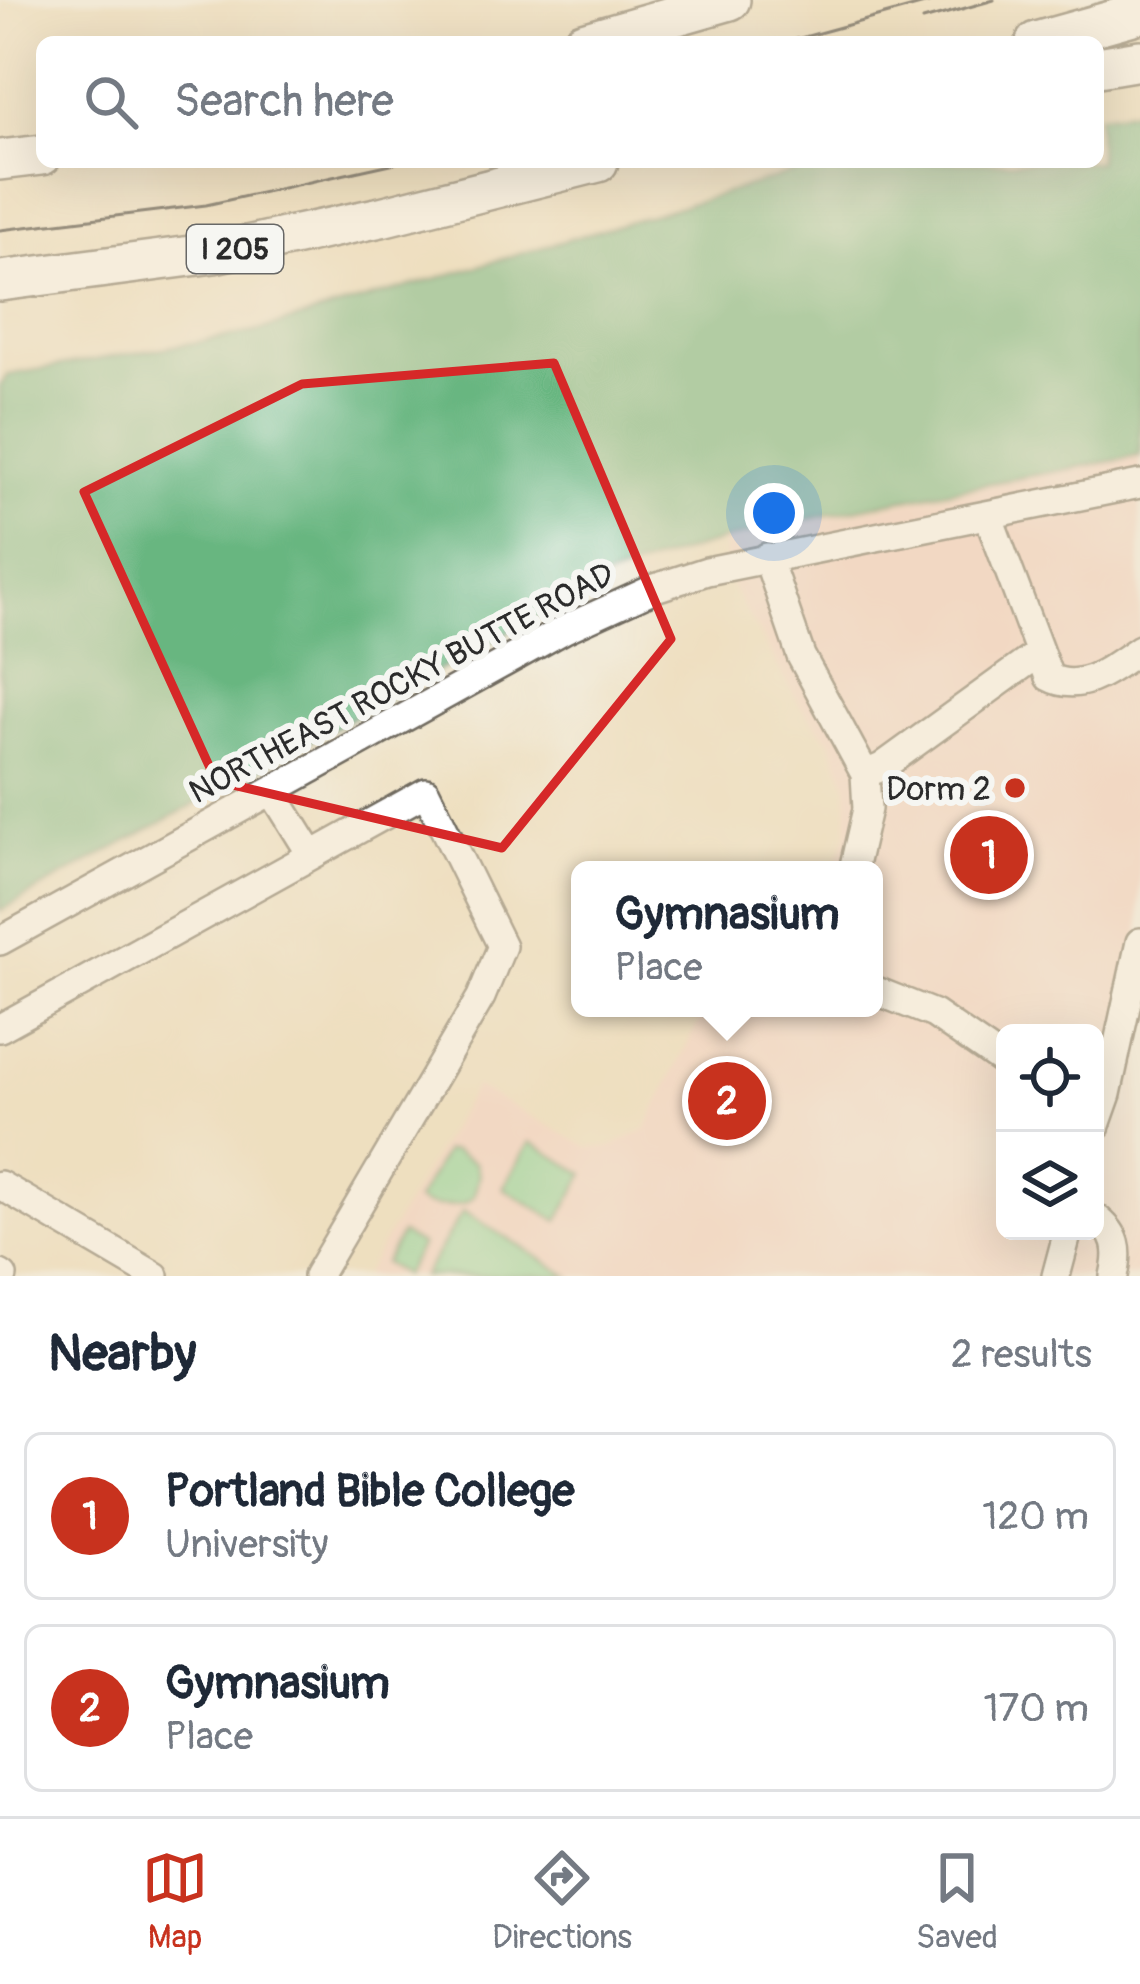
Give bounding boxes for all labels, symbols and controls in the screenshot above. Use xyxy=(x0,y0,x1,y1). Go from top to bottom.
search box xyxy=(36,36,1104,168)
icon: search xyxy=(78,69,144,135)
text: Search here xyxy=(174,74,394,130)
road number: I 205 xyxy=(187,225,283,273)
your location xyxy=(744,483,804,543)
street label: NORTHEAST ROCKY BUTTE ROAD xyxy=(182,554,621,813)
place label: Dorm 2 xyxy=(886,769,991,810)
marker: Dorm 2 xyxy=(1002,775,1028,801)
pin: 1 xyxy=(950,810,1028,900)
popup xyxy=(571,861,883,1017)
text: Gymnasium xyxy=(615,887,839,943)
text: Place xyxy=(615,943,703,992)
map controls xyxy=(996,1024,1104,1240)
button: locate xyxy=(996,1024,1104,1132)
pin: 2 xyxy=(688,1056,766,1146)
button: layers xyxy=(996,1132,1104,1240)
text: Nearby xyxy=(48,1322,196,1386)
text: 2 results xyxy=(951,1330,1092,1379)
text: Portland Bible College xyxy=(165,1464,574,1520)
text: 1 xyxy=(82,1492,98,1541)
text: 120 m xyxy=(982,1492,1089,1541)
text: University xyxy=(165,1520,328,1569)
text: Gymnasium xyxy=(165,1656,390,1712)
text: 2 xyxy=(79,1684,101,1733)
text: 170 m xyxy=(983,1684,1089,1733)
text: Place xyxy=(165,1712,253,1761)
tab: Map xyxy=(142,1845,208,1958)
tab: Directions xyxy=(492,1845,632,1958)
tab: Saved xyxy=(916,1845,998,1958)

